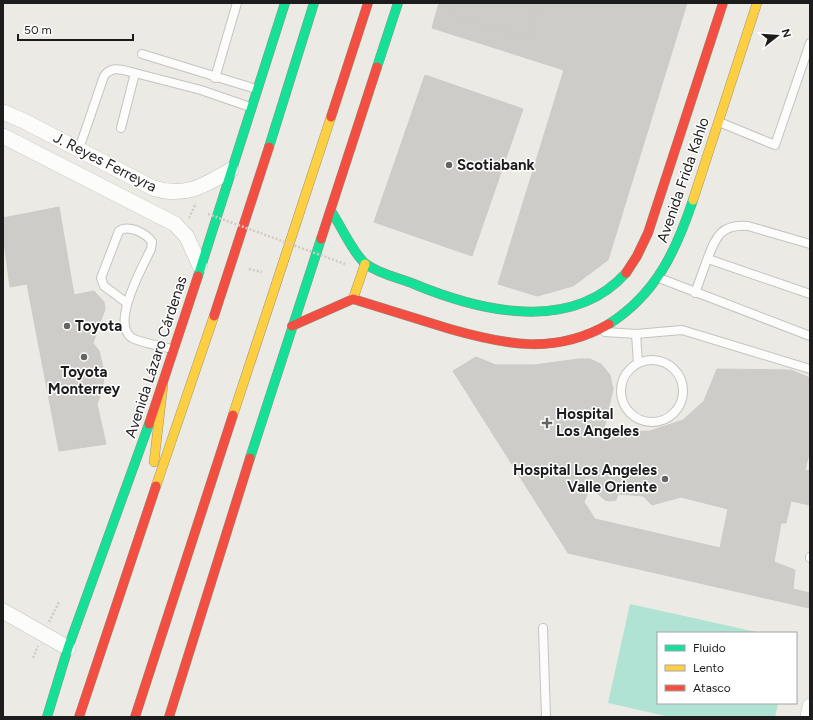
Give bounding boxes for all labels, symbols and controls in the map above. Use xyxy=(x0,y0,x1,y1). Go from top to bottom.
scale bar xyxy=(18,16,133,42)
north arrow xyxy=(757,16,797,56)
text: 50 m xyxy=(24,23,52,37)
text: N xyxy=(779,27,794,39)
street label: Avenida Frida Kahlo xyxy=(653,115,713,245)
street label: J. Reyes Ferreyra xyxy=(50,128,160,196)
place label: Scotiabank xyxy=(457,156,535,174)
marker: Scotiabank xyxy=(444,160,454,170)
street label: Avenida Lázaro Cárdenas xyxy=(121,274,191,440)
place label: Toyota xyxy=(75,317,122,335)
marker: Toyota xyxy=(62,321,72,331)
marker: Toyota Monterrey xyxy=(79,352,89,362)
place label: Toyota Monterrey xyxy=(48,363,120,398)
place label: Hospital Los Angeles xyxy=(556,405,639,440)
marker: Hospital Los Angeles xyxy=(541,417,553,429)
place label: Hospital Los Angeles Valle Oriente xyxy=(513,461,658,496)
marker: Hospital Los Angeles Valle Oriente xyxy=(660,474,670,484)
legend xyxy=(657,632,797,704)
text: Fluido xyxy=(693,641,726,655)
text: Lento xyxy=(693,661,724,675)
text: Atasco xyxy=(693,681,731,695)

